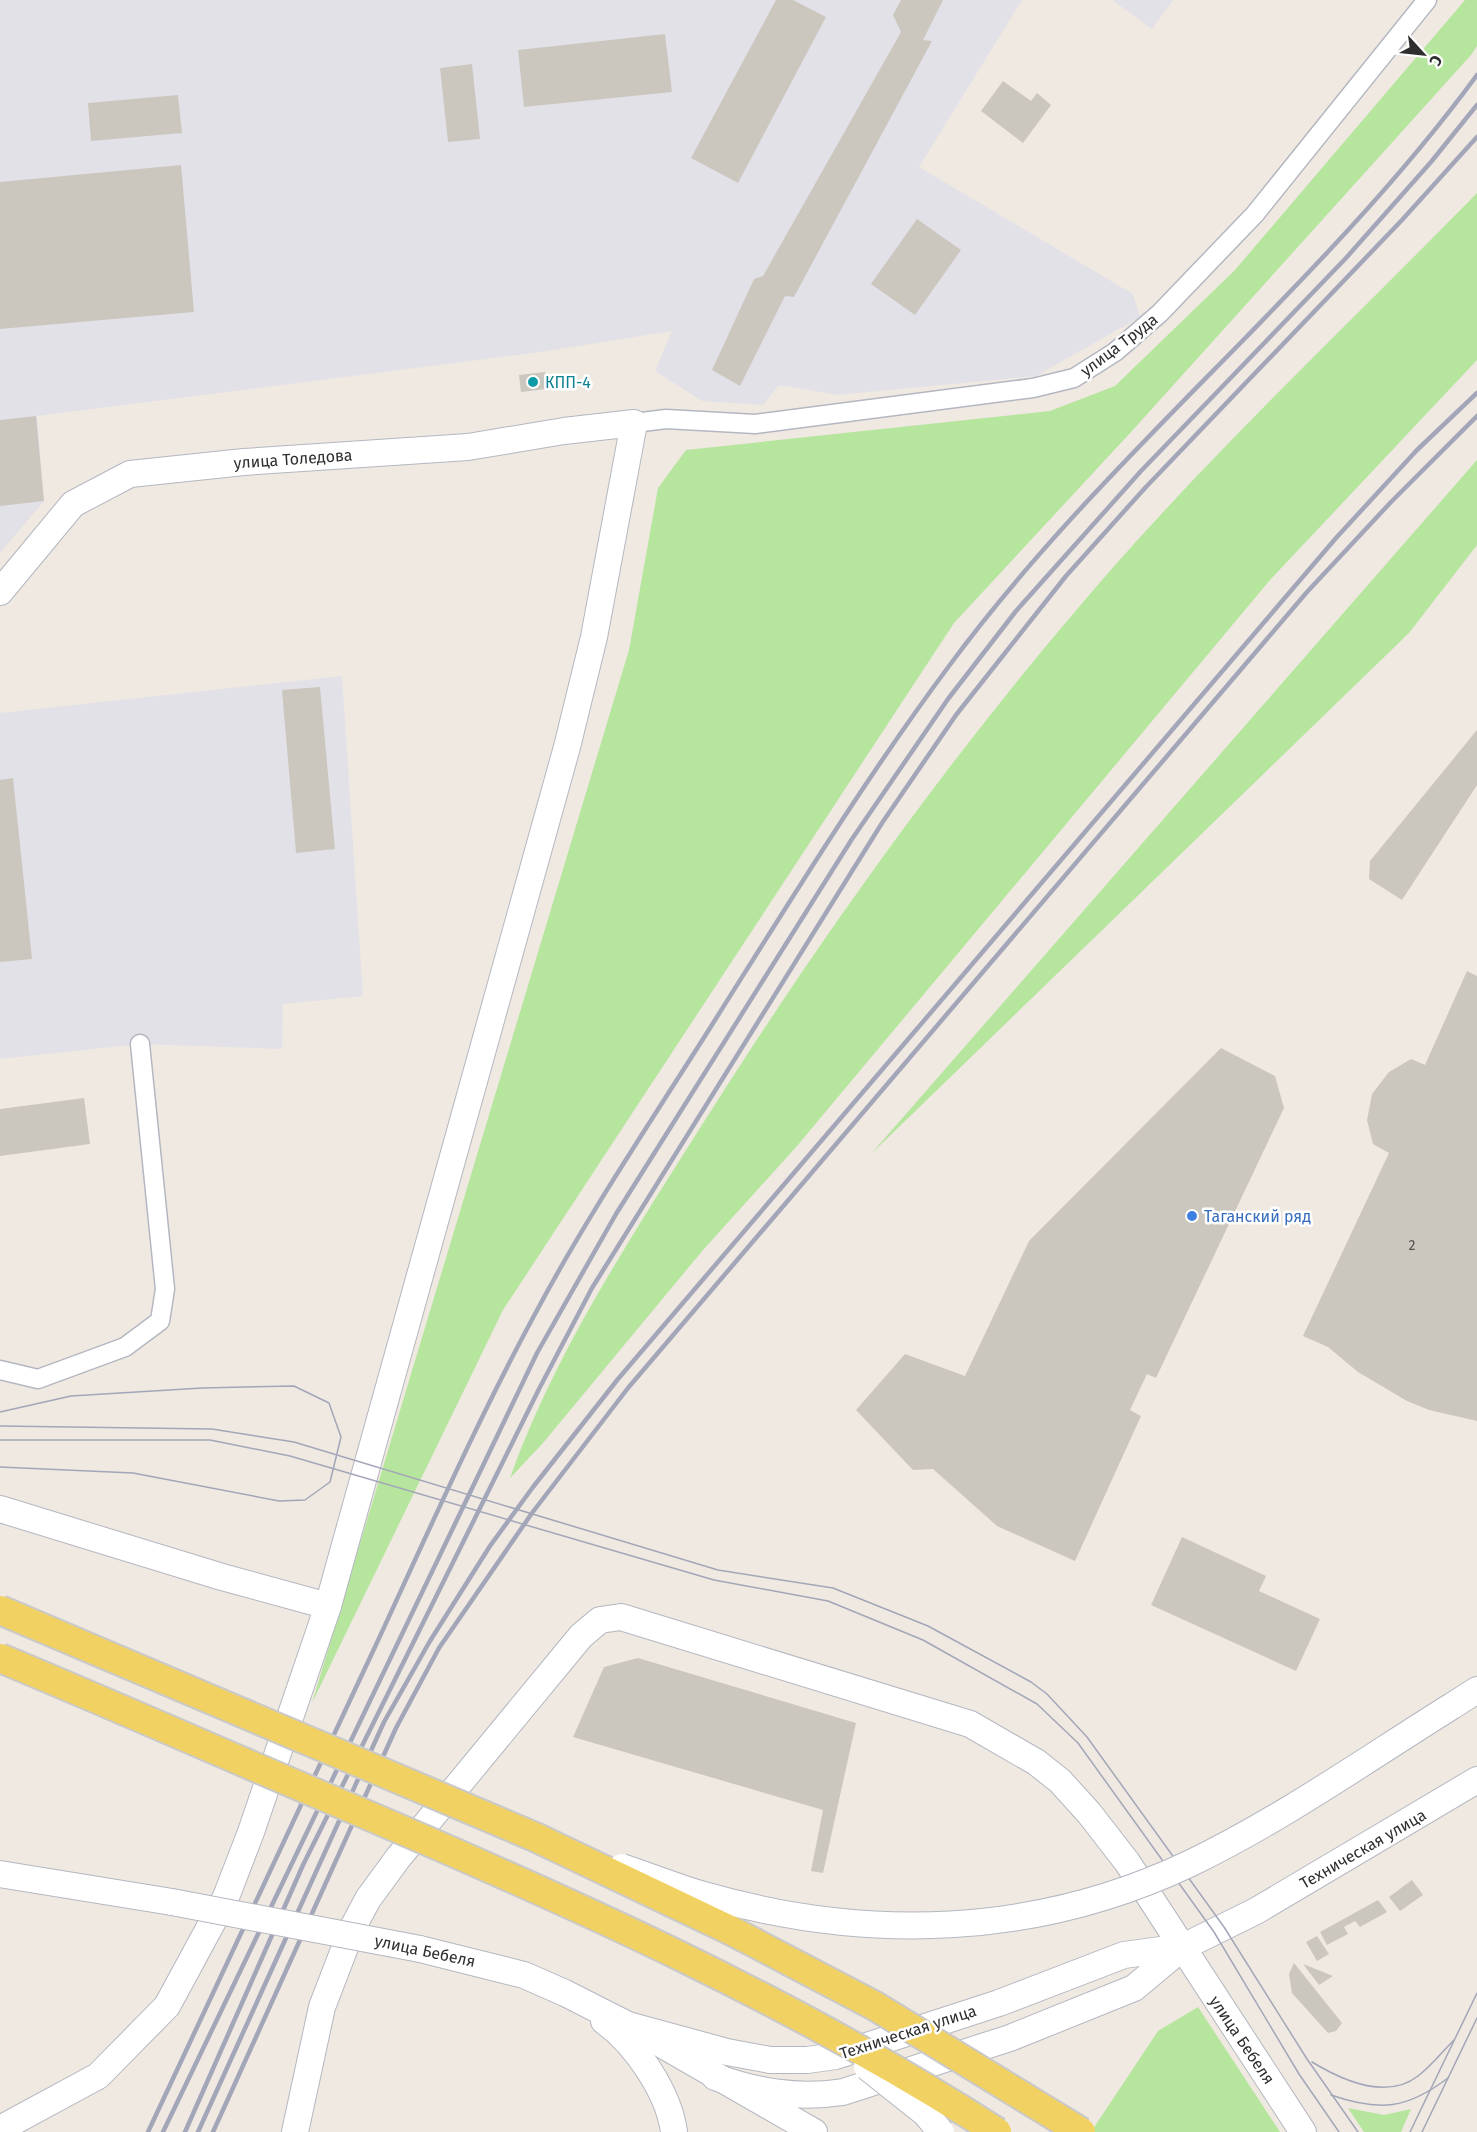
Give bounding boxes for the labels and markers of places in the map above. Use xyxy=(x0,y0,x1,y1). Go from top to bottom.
place label: КПП-4 xyxy=(545,373,591,392)
marker: КПП-4 xyxy=(526,375,540,389)
place label: Таганский ряд xyxy=(1204,1207,1311,1226)
marker: Таганский ряд xyxy=(1185,1209,1199,1223)

